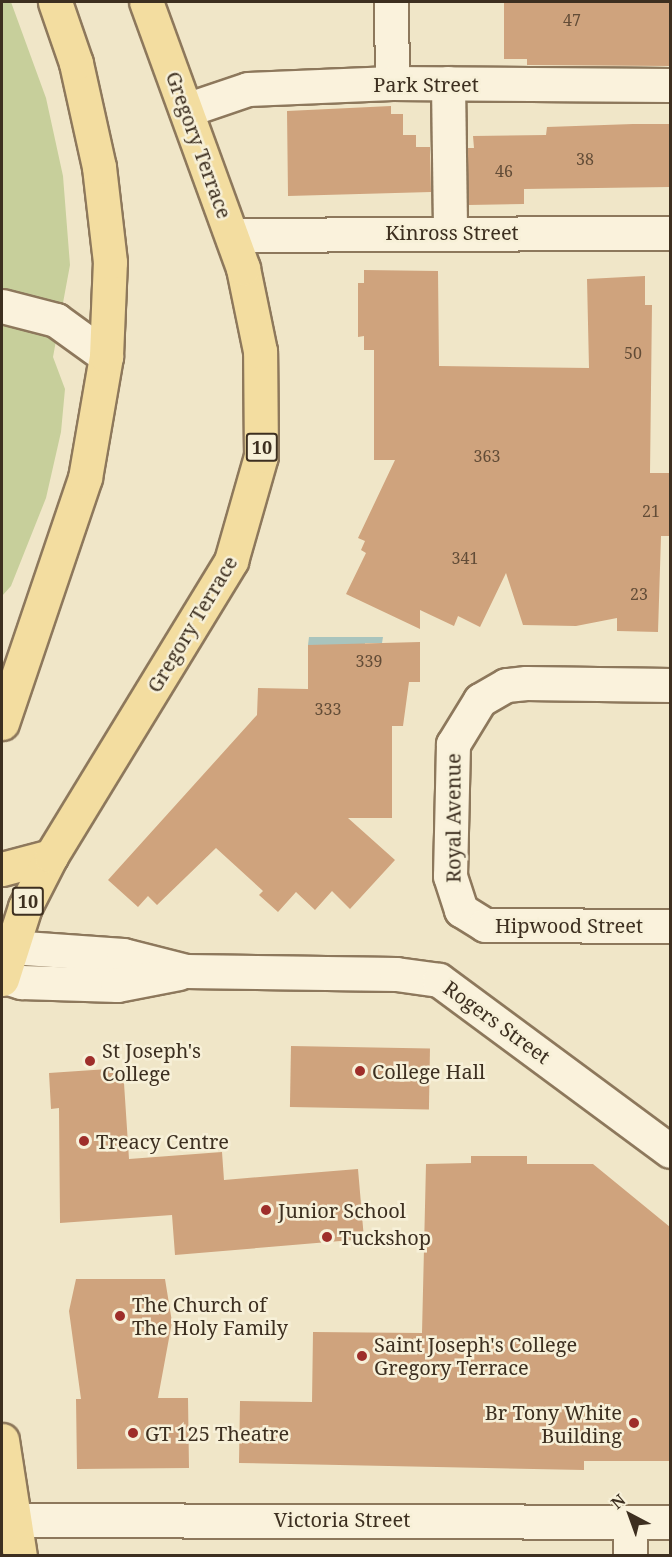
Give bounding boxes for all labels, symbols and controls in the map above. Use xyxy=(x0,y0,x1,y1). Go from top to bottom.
house number: 47 xyxy=(563,10,581,30)
street label: Gregory Terrace xyxy=(161,68,237,222)
street label: Park Street xyxy=(373,72,479,96)
house number: 38 xyxy=(576,149,594,169)
house number: 46 xyxy=(495,161,513,181)
street label: Kinross Street xyxy=(385,220,519,244)
house number: 50 xyxy=(624,343,642,363)
road number: 10 xyxy=(246,432,278,462)
house number: 363 xyxy=(474,446,500,466)
house number: 21 xyxy=(642,501,660,521)
house number: 341 xyxy=(452,548,478,568)
street label: Gregory Terrace xyxy=(142,551,242,697)
house number: 23 xyxy=(630,584,648,604)
house number: 339 xyxy=(356,651,382,671)
house number: 333 xyxy=(315,699,341,719)
street label: Royal Avenue xyxy=(441,753,465,883)
road number: 10 xyxy=(12,886,44,916)
street label: Hipwood Street xyxy=(495,913,643,937)
street label: Rogers Street xyxy=(439,975,555,1069)
place label: St Joseph's College xyxy=(102,1038,201,1085)
marker: St Joseph's College xyxy=(83,1054,97,1068)
place label: College Hall xyxy=(372,1059,485,1083)
marker: College Hall xyxy=(353,1064,367,1078)
place label: Treacy Centre xyxy=(96,1129,229,1153)
marker: Treacy Centre xyxy=(77,1134,91,1148)
place label: Junior School xyxy=(278,1198,406,1222)
marker: Junior School xyxy=(259,1203,273,1217)
place label: Tuckshop xyxy=(339,1225,431,1249)
marker: Tuckshop xyxy=(320,1230,334,1244)
place label: The Church of The Holy Family xyxy=(132,1292,288,1339)
marker: The Church of The Holy Family xyxy=(113,1309,127,1323)
place label: Saint Joseph's College Gregory Terrace xyxy=(374,1332,577,1379)
marker: Saint Joseph's College Gregory Terrace xyxy=(355,1349,369,1363)
place label: Br Tony White Building xyxy=(485,1400,622,1447)
marker: Br Tony White Building xyxy=(627,1416,641,1430)
place label: GT 125 Theatre xyxy=(145,1421,289,1445)
marker: GT 125 Theatre xyxy=(126,1426,140,1440)
north arrow xyxy=(600,1485,660,1545)
text: N xyxy=(606,1489,630,1514)
street label: Victoria Street xyxy=(274,1507,410,1531)

